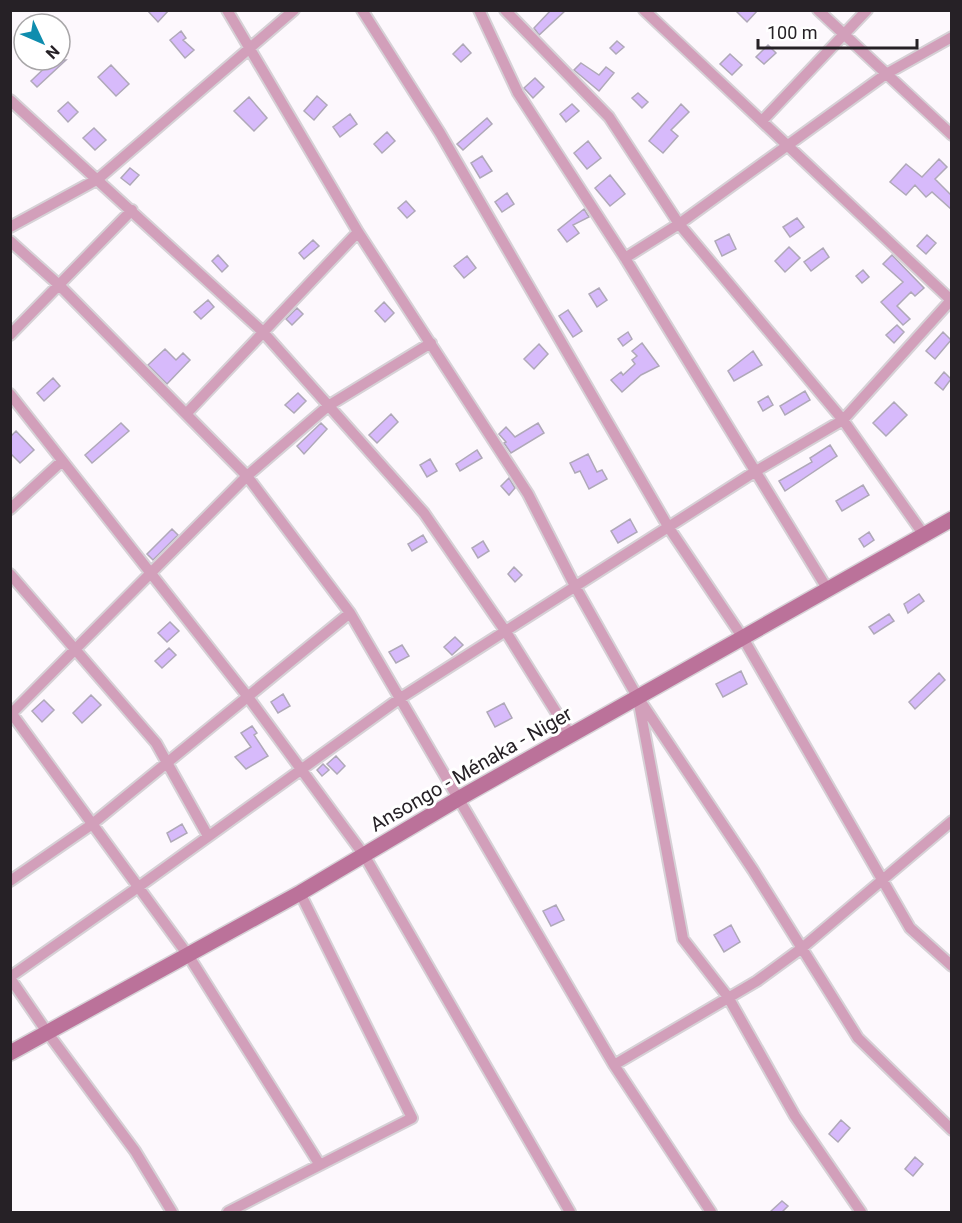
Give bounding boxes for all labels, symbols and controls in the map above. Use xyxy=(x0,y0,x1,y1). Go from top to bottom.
north arrow xyxy=(12,12,72,72)
scale bar xyxy=(758,12,917,50)
text: 100 m xyxy=(767,22,818,43)
text: N xyxy=(42,41,63,63)
street label: Ansongo - Ménaka - Niger xyxy=(366,701,576,837)

